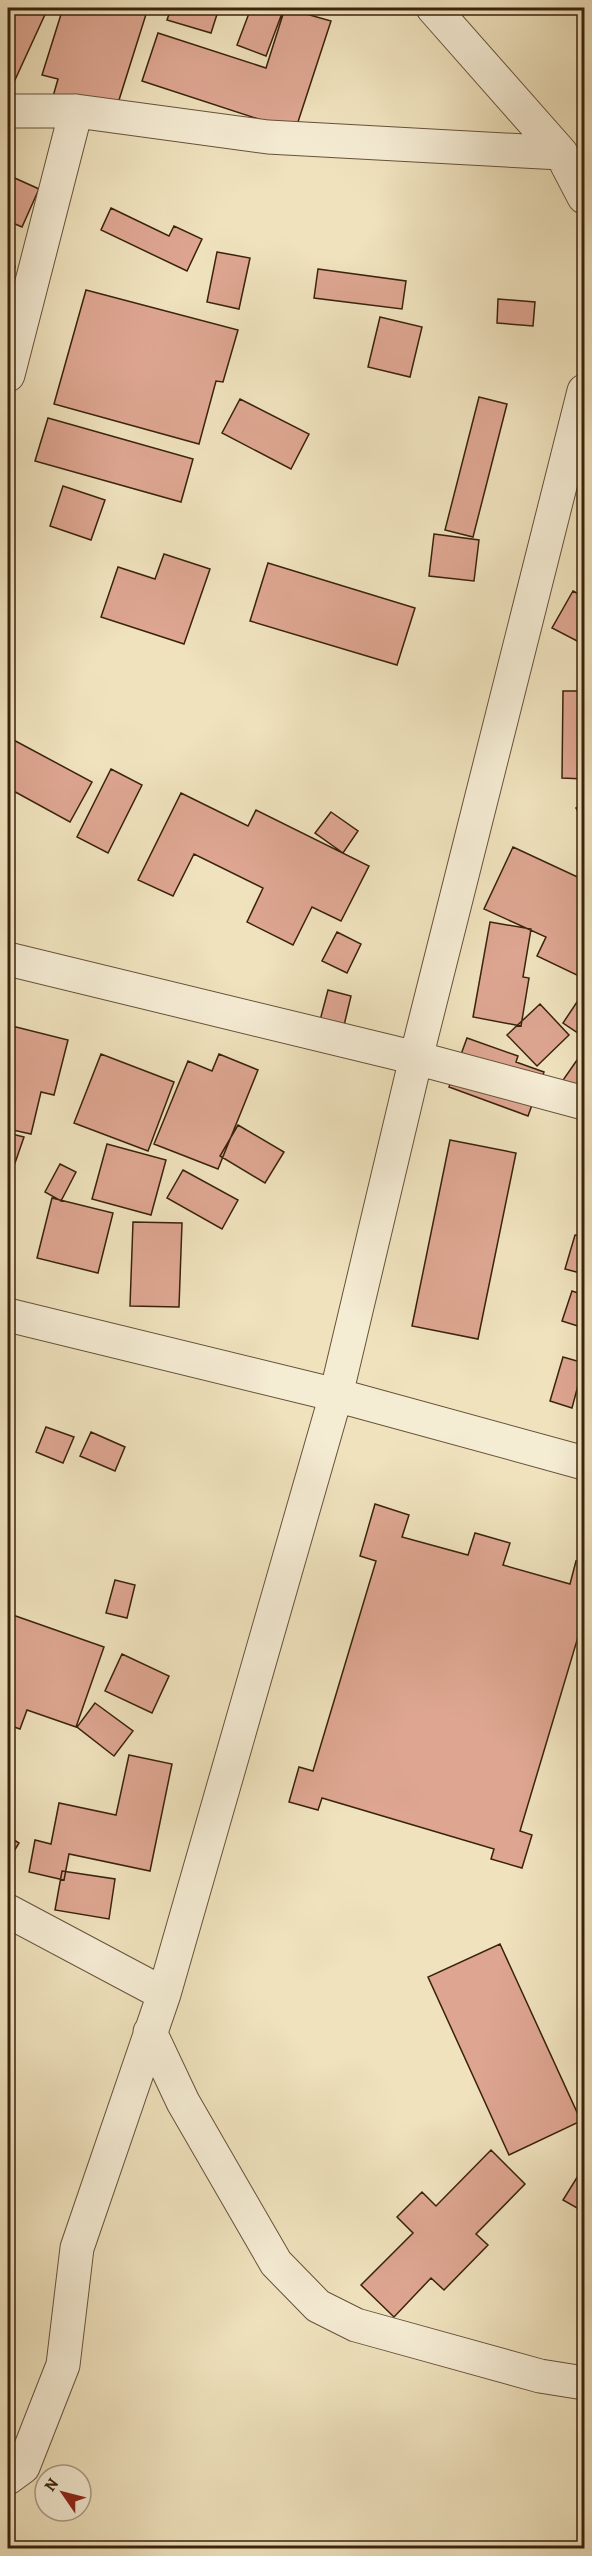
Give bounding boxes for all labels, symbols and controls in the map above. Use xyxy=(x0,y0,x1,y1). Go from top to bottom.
north arrow xyxy=(33,2463,93,2523)
text: N xyxy=(39,2474,64,2496)

